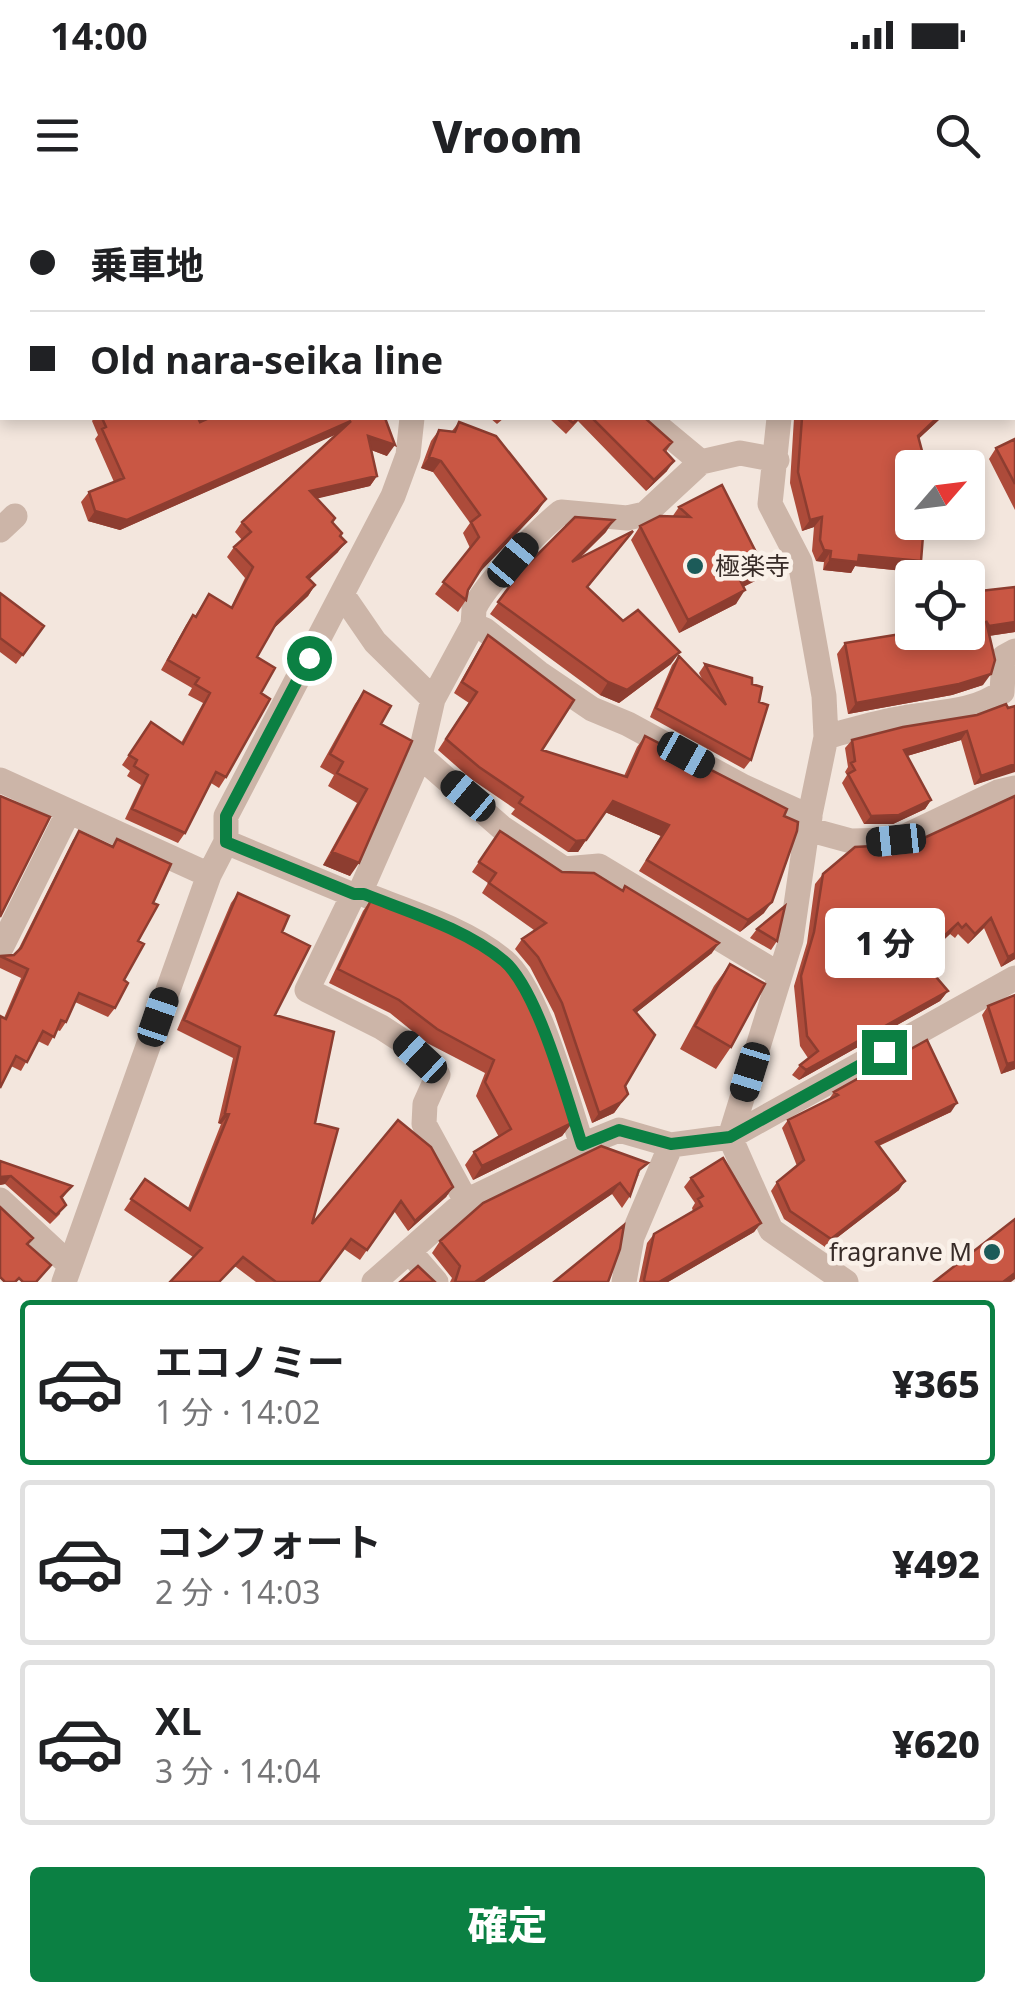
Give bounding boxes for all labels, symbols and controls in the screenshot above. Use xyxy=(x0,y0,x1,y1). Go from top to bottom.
text: 14:00 xyxy=(50,9,148,61)
text: Vroom xyxy=(432,105,583,166)
icon: menu xyxy=(30,108,85,163)
icon: search xyxy=(930,108,985,163)
text: 乗車地 xyxy=(90,238,204,290)
text: Old nara-seika line xyxy=(90,333,443,385)
north arrow xyxy=(895,450,985,540)
map controls xyxy=(895,450,985,650)
car xyxy=(482,527,544,593)
place label: 極楽寺 xyxy=(715,548,790,582)
marker: 極楽寺 xyxy=(684,555,706,577)
button: locate xyxy=(895,560,985,650)
route start xyxy=(287,636,332,681)
car xyxy=(652,727,720,783)
car xyxy=(435,765,501,827)
car xyxy=(865,822,927,858)
callout: 1 分 xyxy=(824,907,944,977)
text: 1 分 xyxy=(856,921,914,964)
car xyxy=(134,984,182,1050)
car xyxy=(388,1026,452,1088)
route end xyxy=(862,1030,907,1075)
car xyxy=(727,1039,773,1105)
place label: fragranve M xyxy=(829,1234,972,1268)
marker: fragranve M xyxy=(981,1241,1003,1263)
text: エコノミー xyxy=(155,1335,345,1387)
icon: car xyxy=(35,1338,125,1428)
text: ¥365 xyxy=(892,1357,980,1409)
text: 1 分 · 14:02 xyxy=(155,1390,321,1433)
text: コンフォート xyxy=(155,1515,382,1567)
icon: car xyxy=(35,1518,125,1608)
text: ¥492 xyxy=(892,1537,980,1589)
text: 2 分 · 14:03 xyxy=(155,1570,321,1613)
text: XL xyxy=(155,1694,202,1746)
icon: car xyxy=(35,1698,125,1788)
text: ¥620 xyxy=(892,1717,980,1769)
text: 3 分 · 14:04 xyxy=(155,1749,321,1792)
button: 確定 xyxy=(30,1867,985,1982)

